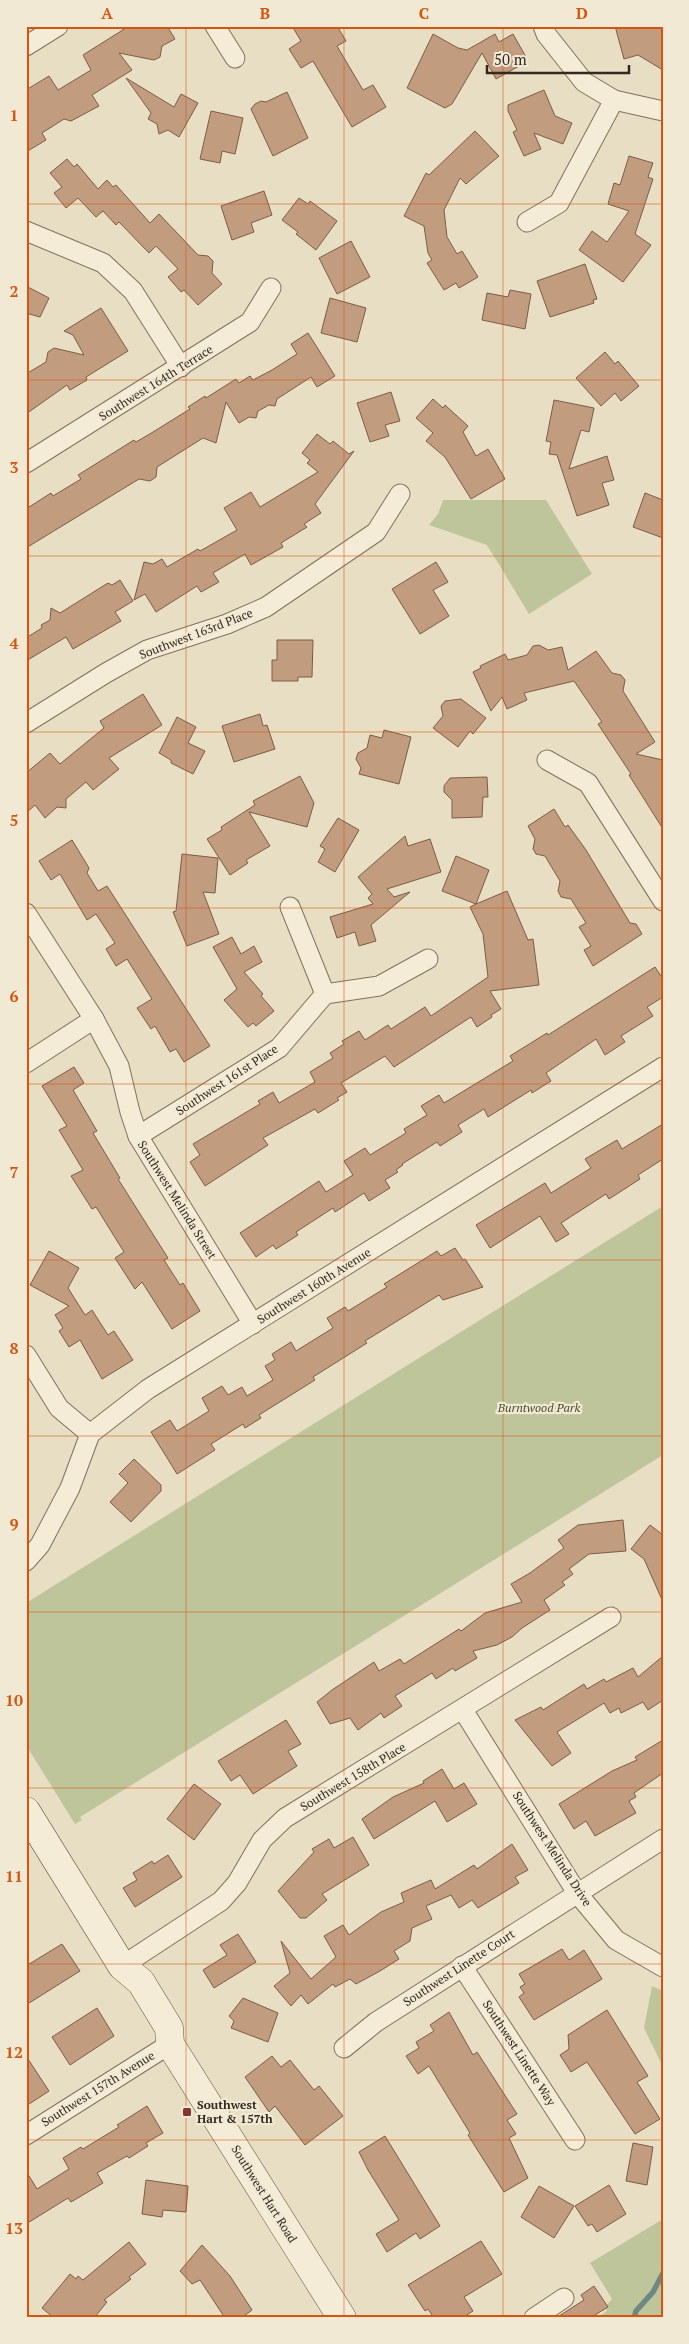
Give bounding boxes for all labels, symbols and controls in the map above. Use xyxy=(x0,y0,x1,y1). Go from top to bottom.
text: A xyxy=(101,2,113,24)
text: B xyxy=(260,2,270,24)
text: C xyxy=(419,2,429,24)
text: D xyxy=(576,2,588,24)
scale bar xyxy=(487,42,629,74)
text: 50 m xyxy=(494,49,527,69)
text: 1 xyxy=(9,104,19,126)
text: 2 xyxy=(9,280,19,302)
street label: Southwest 164th Terrace xyxy=(96,341,216,424)
text: 3 xyxy=(9,456,19,478)
street label: Southwest 163rd Place xyxy=(137,605,255,662)
text: 4 xyxy=(9,632,19,654)
text: 5 xyxy=(9,809,19,831)
text: 6 xyxy=(9,985,19,1007)
street label: Southwest 161st Place xyxy=(173,1041,281,1118)
street label: Southwest Melinda Street xyxy=(135,1138,220,1262)
text: 7 xyxy=(9,1161,19,1183)
street label: Southwest 160th Avenue xyxy=(254,1244,373,1327)
text: 8 xyxy=(9,1337,19,1359)
park label: Burntwood Park xyxy=(497,1400,580,1415)
text: 9 xyxy=(9,1513,19,1535)
text: 10 xyxy=(5,1689,23,1711)
street label: Southwest 158th Place xyxy=(297,1739,408,1814)
street label: Southwest Melinda Drive xyxy=(510,1789,595,1909)
text: 11 xyxy=(5,1865,23,1887)
street label: Southwest Linette Court xyxy=(400,1926,518,2009)
street label: Southwest Linette Way xyxy=(480,1997,560,2109)
text: 12 xyxy=(5,2041,23,2063)
street label: Southwest 157th Avenue xyxy=(38,2048,157,2130)
place label: Southwest Hart & 157th xyxy=(197,2097,273,2126)
marker: Southwest Hart & 157th xyxy=(181,2106,193,2118)
street label: Southwest Hart Road xyxy=(228,2142,301,2246)
text: 13 xyxy=(5,2217,23,2239)

